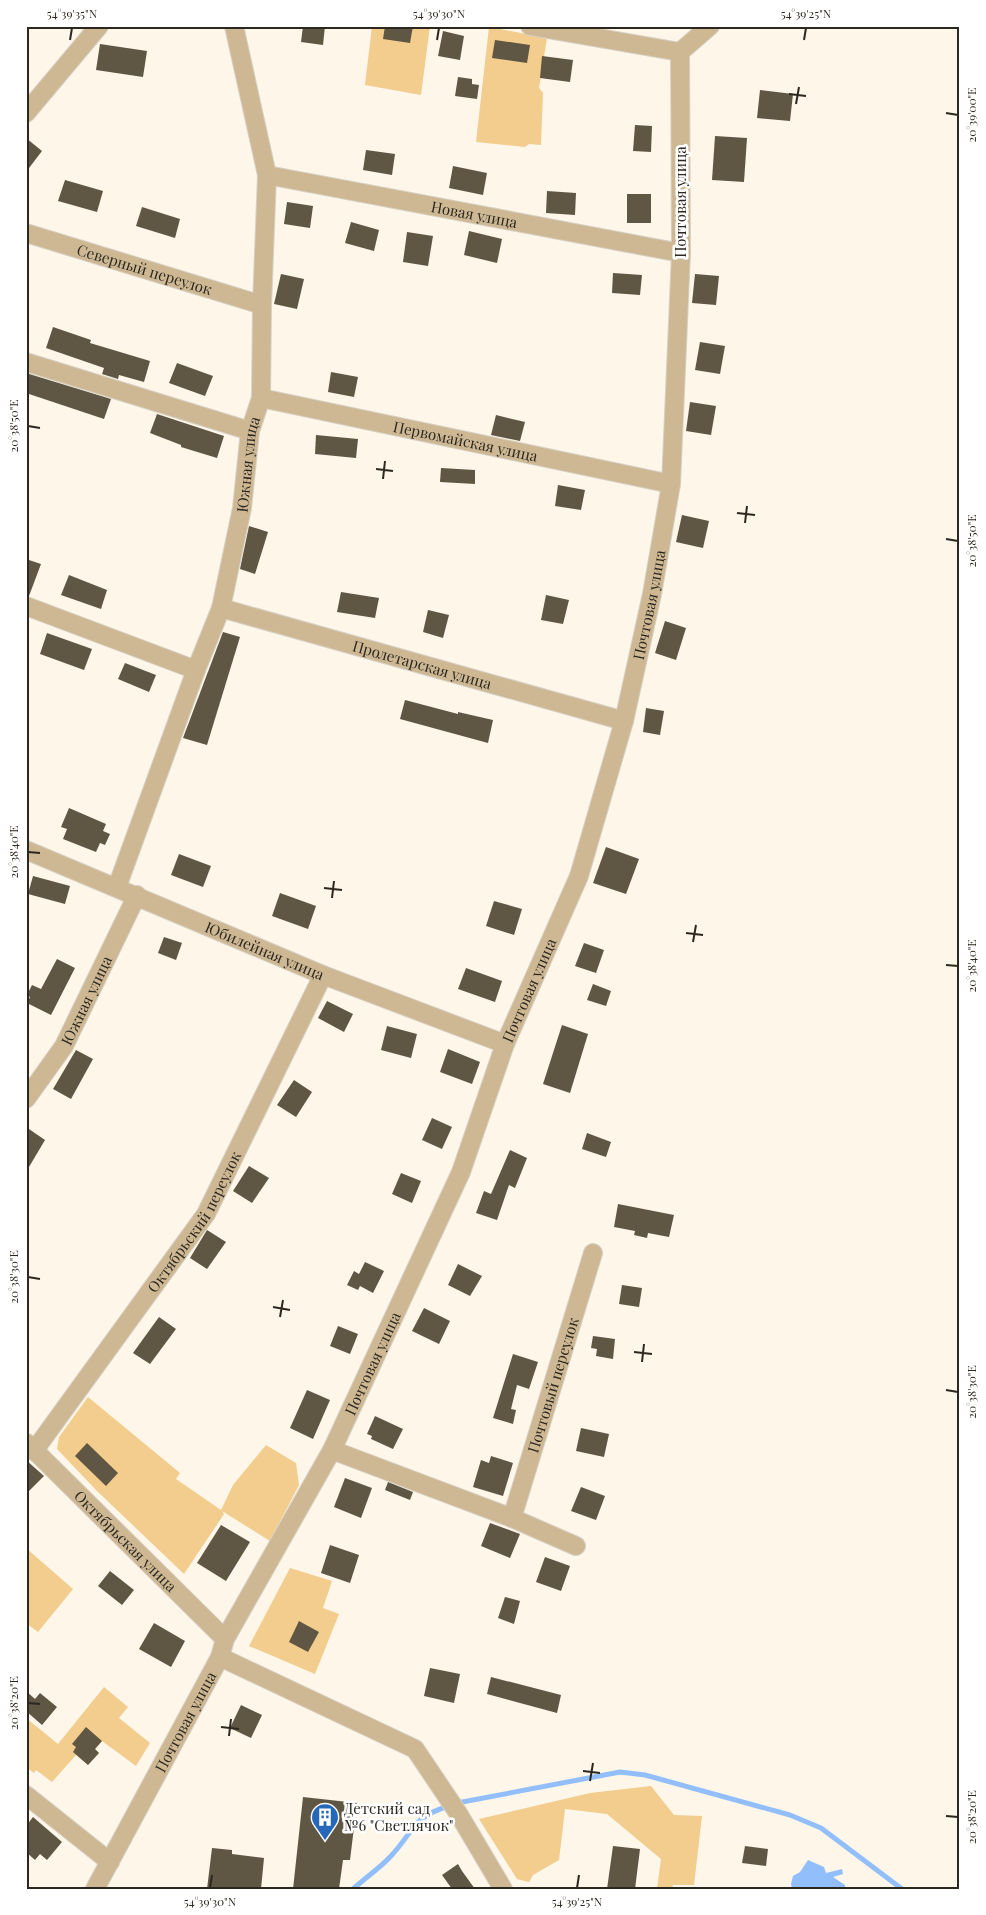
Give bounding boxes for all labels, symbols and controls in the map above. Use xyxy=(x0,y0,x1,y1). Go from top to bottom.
text: 54°39'35"N xyxy=(47,5,98,21)
text: 54°39'30"N xyxy=(413,5,466,21)
text: 54°39'25"N xyxy=(781,5,832,21)
text: 20°39'00"E xyxy=(963,88,979,142)
street label: Почтовая улица xyxy=(670,146,690,258)
street label: Новая улица xyxy=(430,196,520,232)
street label: Северный переулок xyxy=(75,239,215,299)
text: 20°38'50"E xyxy=(5,399,21,453)
street label: Южная улица xyxy=(232,413,264,513)
street label: Первомайская улица xyxy=(392,416,540,466)
text: 20°38'50"E xyxy=(963,514,979,568)
street label: Почтовая улица xyxy=(628,548,670,662)
street label: Пролетарская улица xyxy=(350,635,494,694)
text: 20°38'40"E xyxy=(5,825,21,879)
street label: Юбилейная улица xyxy=(202,917,328,985)
street label: Почтовая улица xyxy=(497,935,561,1045)
text: 20°38'40"E xyxy=(963,939,979,993)
street label: Южная улица xyxy=(56,952,116,1048)
street label: Октябрьский переулок xyxy=(142,1147,245,1296)
text: 20°38'30"E xyxy=(5,1250,21,1304)
street label: Почтовая улица xyxy=(340,1308,405,1418)
street label: Почтовый переулок xyxy=(523,1314,583,1455)
text: 20°38'30"E xyxy=(963,1365,979,1419)
street label: Октябрьская улица xyxy=(70,1486,182,1596)
street label: Почтовая улица xyxy=(150,1667,221,1776)
text: 20°38'20"E xyxy=(5,1676,21,1730)
text: 20°38'20"E xyxy=(963,1790,979,1844)
place label: Детский сад №6 "Светлячок" xyxy=(344,1798,454,1835)
building icon: Детский сад №6 "Светлячок" xyxy=(310,1802,340,1841)
text: 54°39'30"N xyxy=(184,1893,237,1909)
text: 54°39'25"N xyxy=(552,1893,603,1909)

